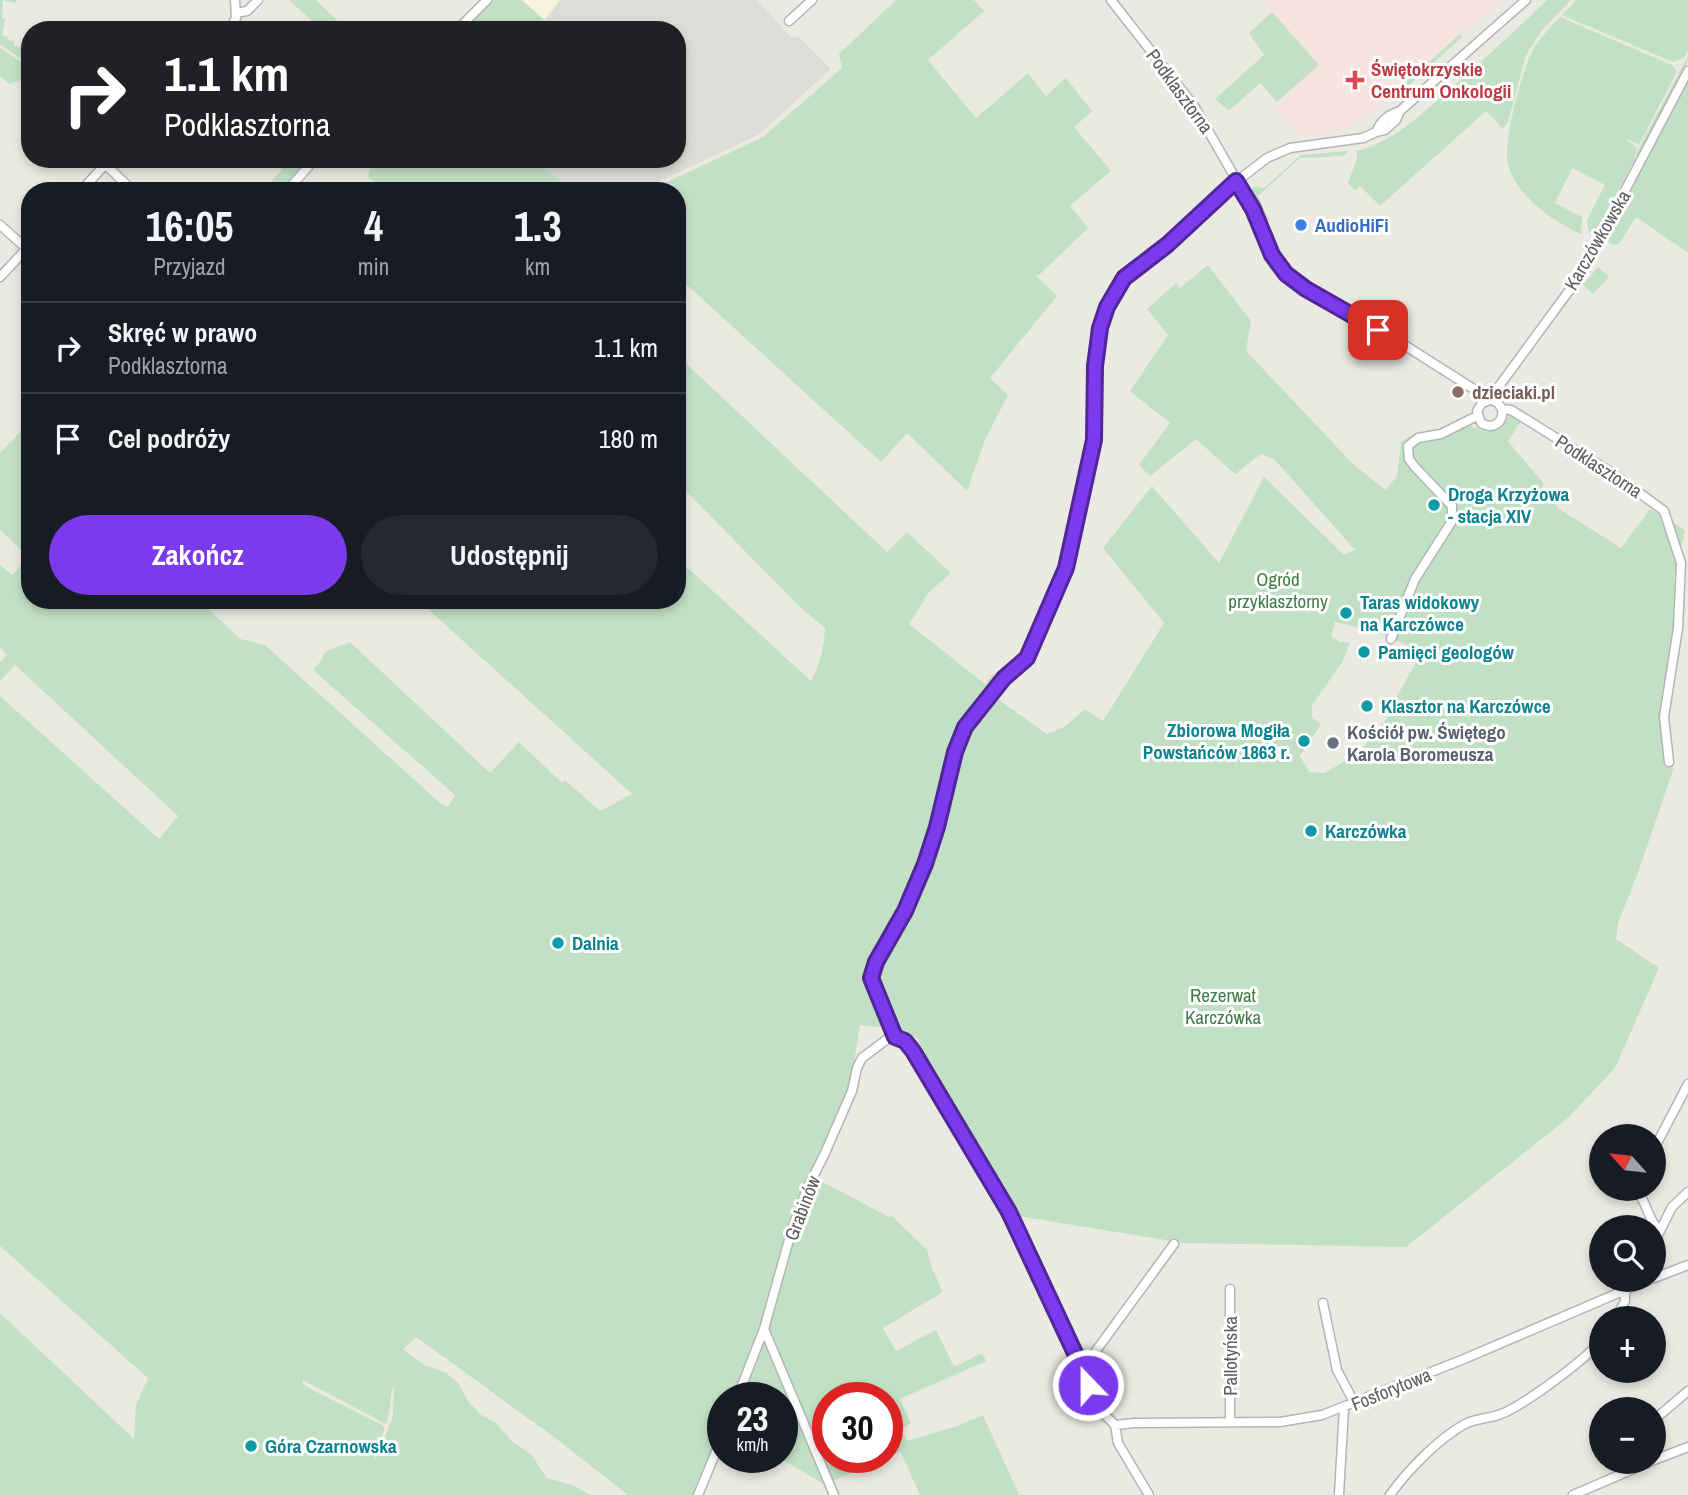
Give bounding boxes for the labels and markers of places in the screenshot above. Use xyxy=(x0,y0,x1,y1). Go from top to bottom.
place label: Świętokrzyskie Centrum Onkologii xyxy=(1371,56,1511,104)
marker: Świętokrzyskie Centrum Onkologii xyxy=(1345,70,1365,90)
place label: AudioHiFi xyxy=(1315,212,1389,238)
marker: AudioHiFi xyxy=(1293,217,1309,233)
pin xyxy=(1348,300,1408,360)
place label: dzieciaki.pl xyxy=(1472,379,1555,405)
marker: dzieciaki.pl xyxy=(1450,384,1466,400)
place label: Droga Krzyżowa - stacja XIV xyxy=(1448,481,1570,529)
marker: Droga Krzyżowa - stacja XIV xyxy=(1426,497,1442,513)
place label: Taras widokowy na Karczówce xyxy=(1360,589,1480,637)
marker: Taras widokowy na Karczówce xyxy=(1338,605,1354,621)
place label: Pamięci geologów xyxy=(1378,639,1515,665)
marker: Pamięci geologów xyxy=(1356,644,1372,660)
place label: Klasztor na Karczówce xyxy=(1381,693,1551,719)
marker: Klasztor na Karczówce xyxy=(1359,698,1375,714)
place label: Zbiorowa Mogiła Powstańców 1863 r. xyxy=(1143,717,1290,765)
place label: Kościół pw. Świętego Karola Boromeusza xyxy=(1347,719,1506,767)
marker: Zbiorowa Mogiła Powstańców 1863 r. xyxy=(1296,733,1312,749)
marker: Kościół pw. Świętego Karola Boromeusza xyxy=(1325,735,1341,751)
place label: Karczówka xyxy=(1325,818,1407,844)
marker: Karczówka xyxy=(1303,823,1319,839)
place label: Dalnia xyxy=(572,930,619,956)
marker: Dalnia xyxy=(550,935,566,951)
place label: Góra Czarnowska xyxy=(265,1433,397,1459)
marker: Góra Czarnowska xyxy=(243,1438,259,1454)

